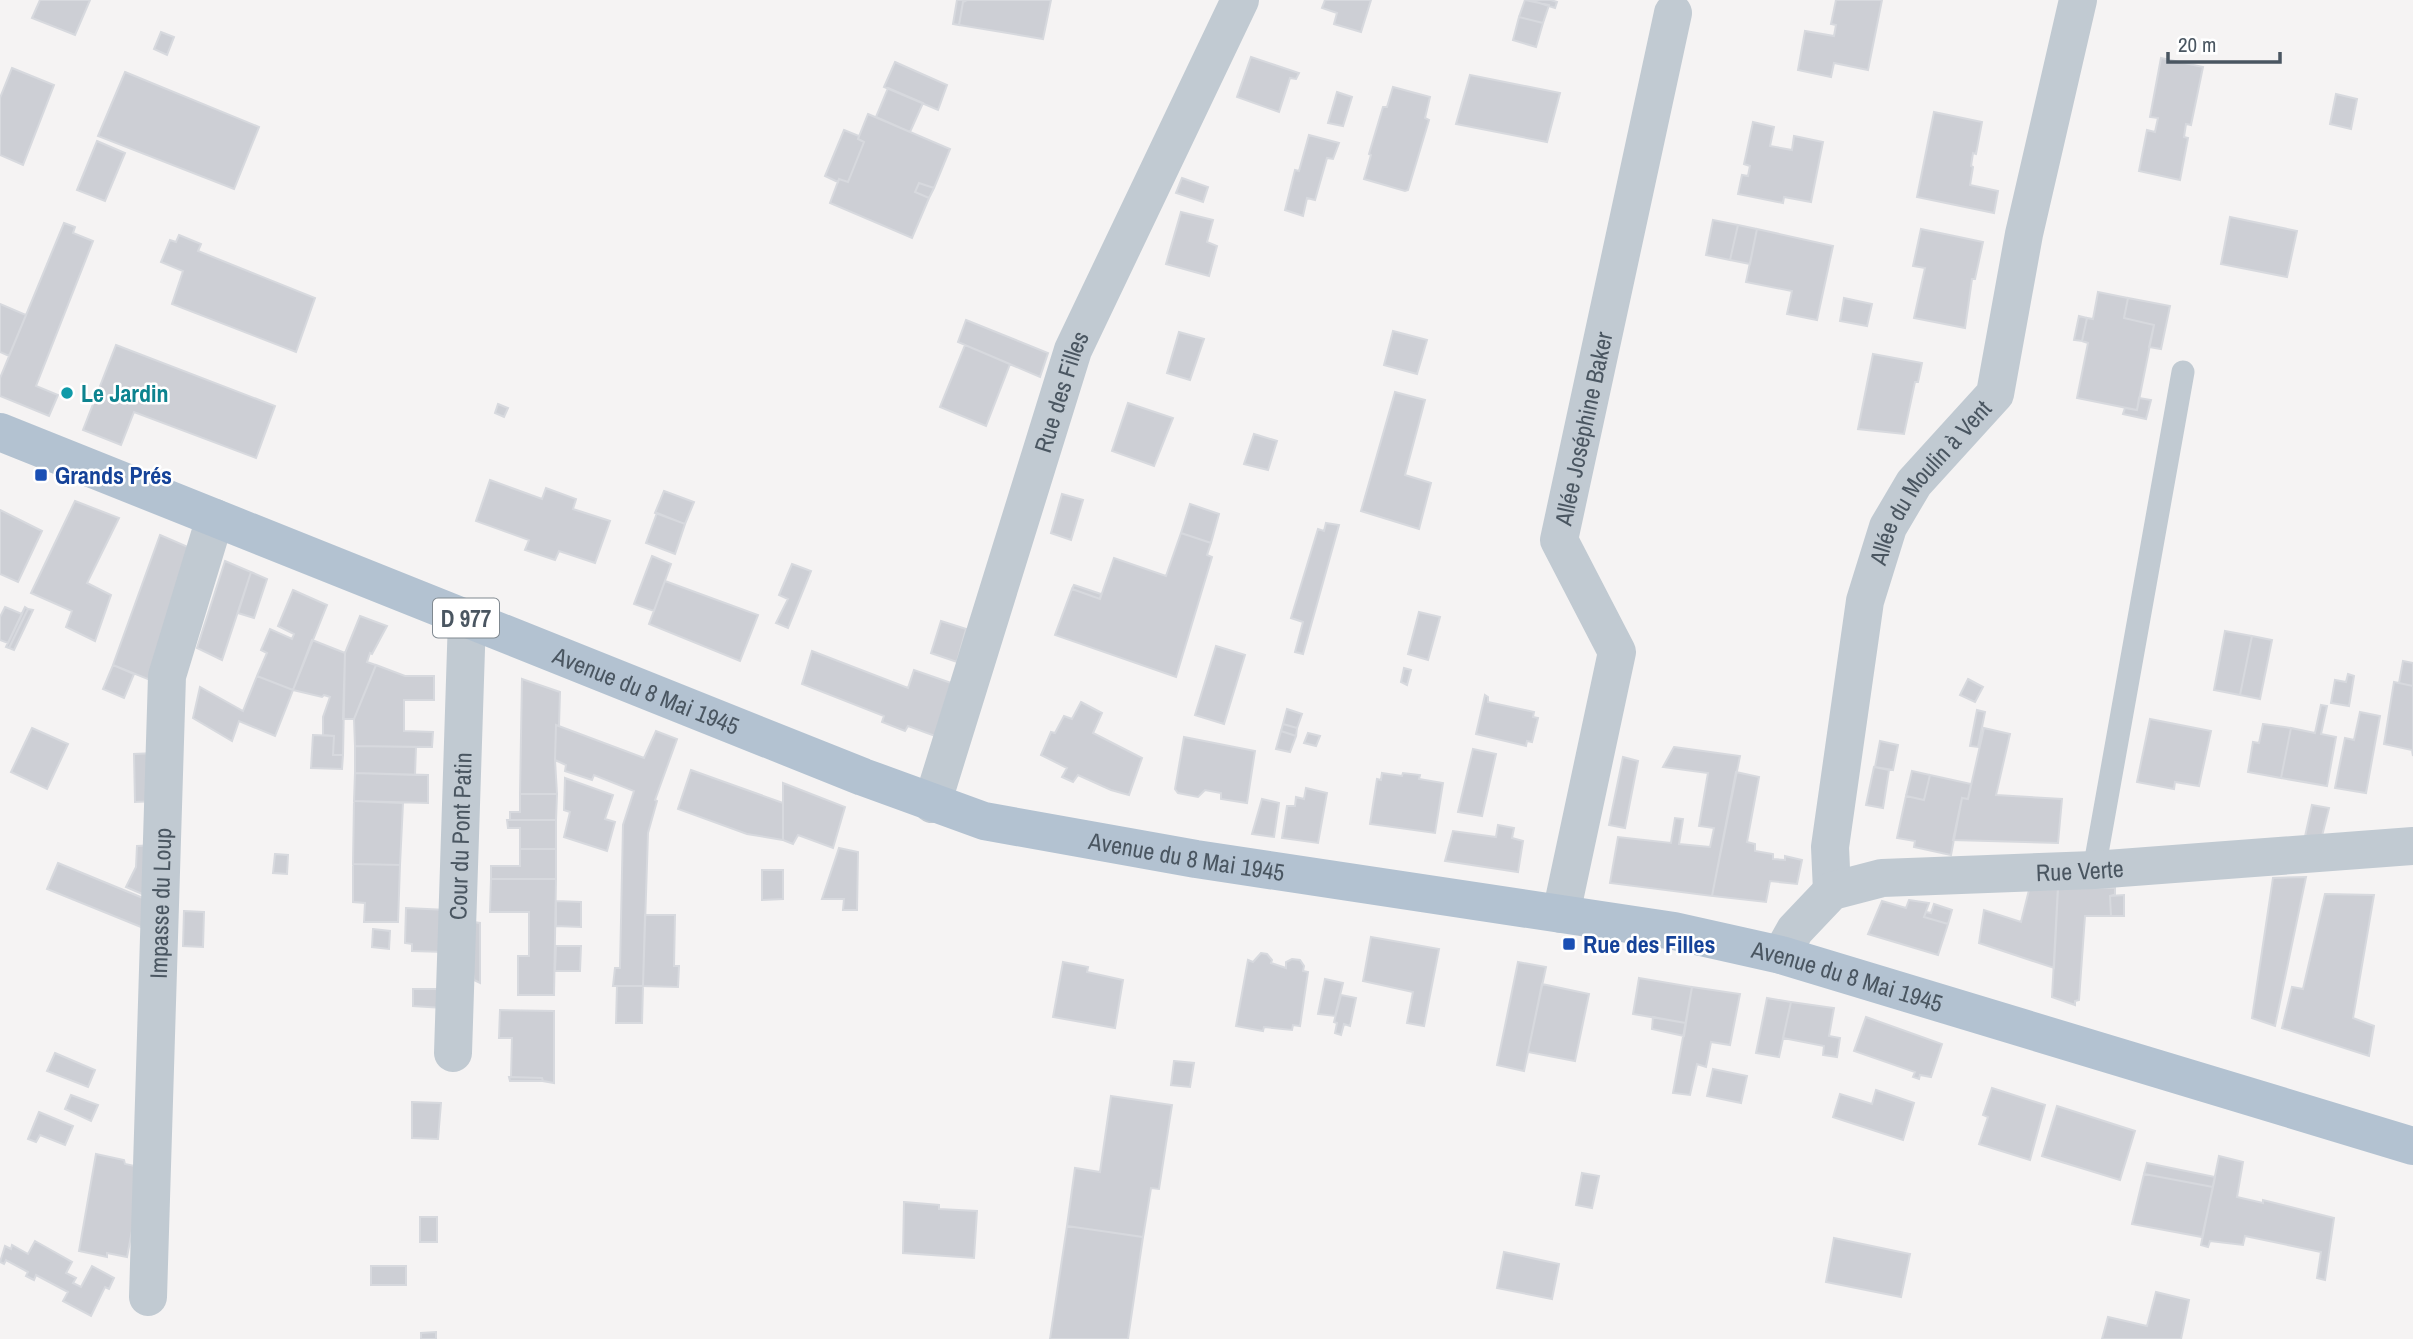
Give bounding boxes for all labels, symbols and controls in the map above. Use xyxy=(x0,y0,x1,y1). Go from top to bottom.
scale bar xyxy=(2168,21,2280,65)
text: 20 m xyxy=(2178,30,2216,59)
street label: Rue des Filles xyxy=(1026,325,1096,456)
street label: Allée Joséphine Baker xyxy=(1546,328,1620,529)
place label: Le Jardin xyxy=(81,377,169,409)
marker: Le Jardin xyxy=(59,385,75,401)
street label: Allée du Moulin à Vent xyxy=(1861,392,1999,570)
place label: Grands Prés xyxy=(55,459,172,491)
marker: Grands Prés xyxy=(33,467,49,483)
road number: D 977 xyxy=(433,598,499,638)
street label: Avenue du 8 Mai 1945 xyxy=(548,638,744,742)
street label: Cour du Pont Patin xyxy=(441,752,479,920)
street label: Avenue du 8 Mai 1945 xyxy=(1085,824,1287,888)
street label: Impasse du Loup xyxy=(142,827,178,979)
street label: Rue Verte xyxy=(2035,852,2125,888)
place label: Rue des Filles xyxy=(1583,928,1715,960)
street label: Avenue du 8 Mai 1945 xyxy=(1748,933,1947,1019)
marker: Rue des Filles xyxy=(1561,936,1577,952)

